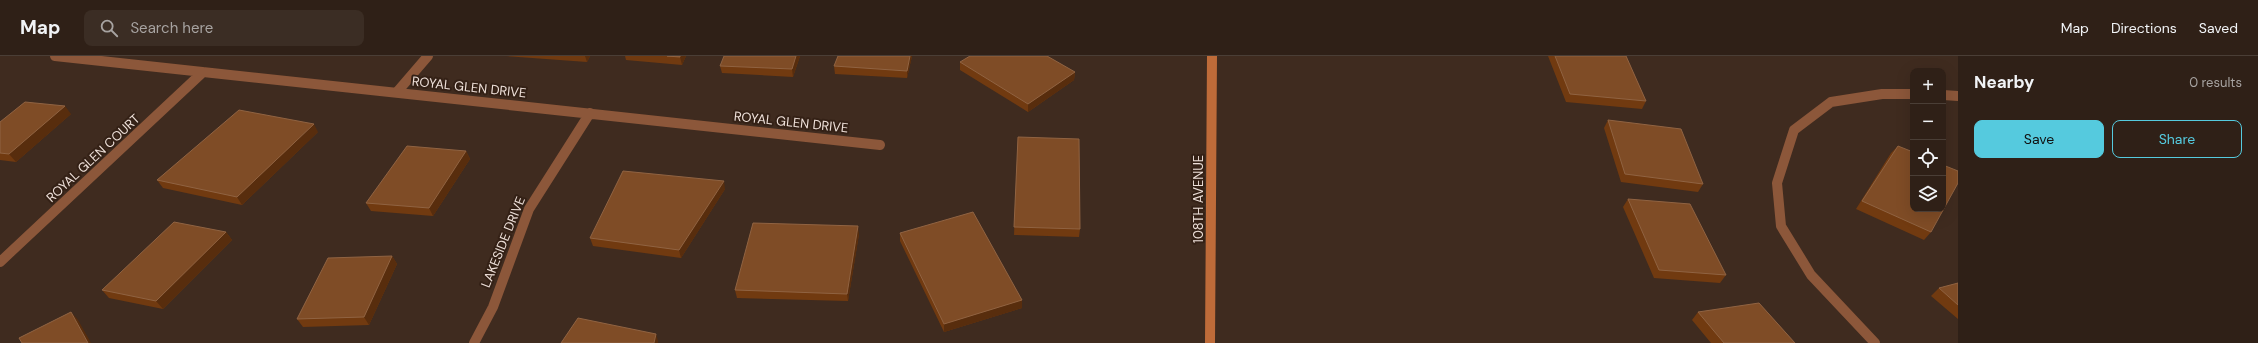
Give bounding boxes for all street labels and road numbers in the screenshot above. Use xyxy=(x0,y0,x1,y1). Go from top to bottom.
street label: ROYAL GLEN DRIVE xyxy=(411,73,527,101)
street label: ROYAL GLEN DRIVE xyxy=(733,108,849,136)
street label: ROYAL GLEN COURT xyxy=(43,110,143,206)
street label: 108TH AVENUE xyxy=(1190,155,1207,243)
street label: LAKESIDE DRIVE xyxy=(477,194,529,290)

